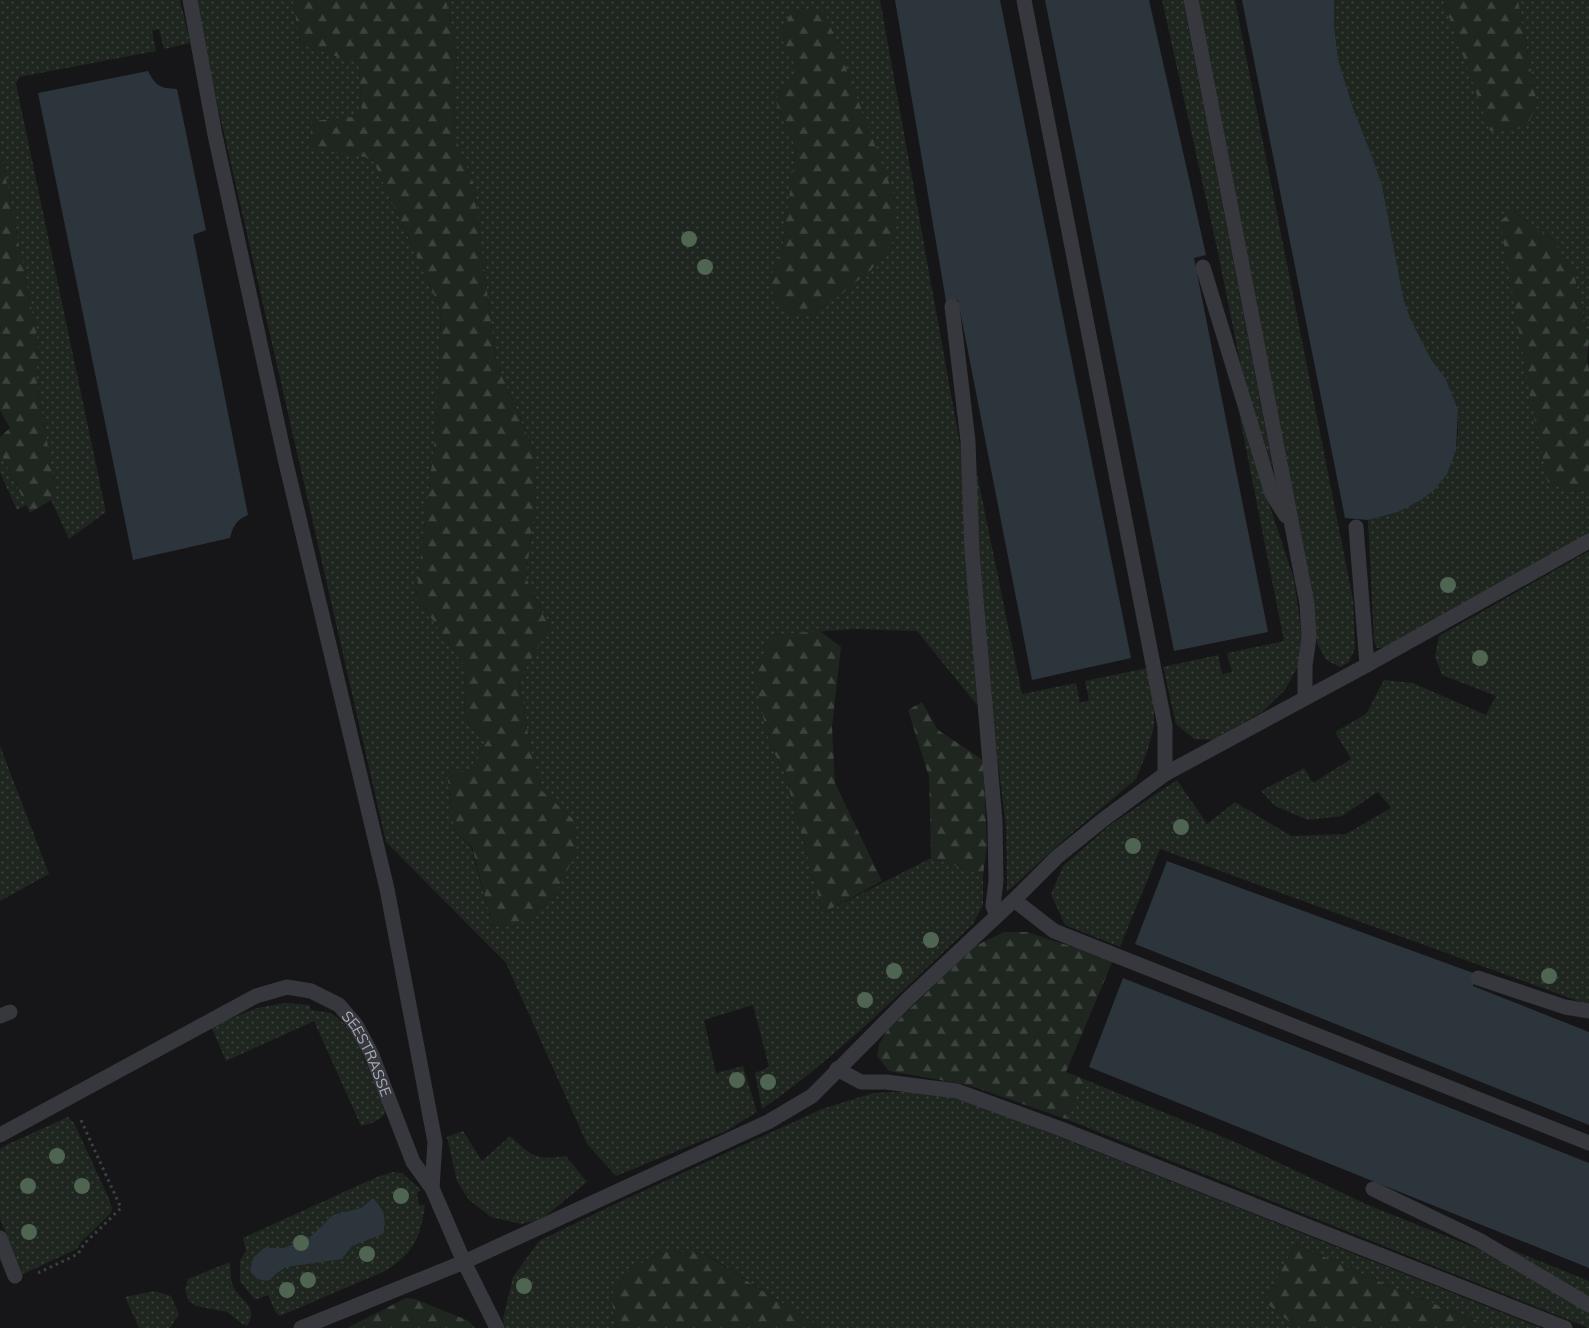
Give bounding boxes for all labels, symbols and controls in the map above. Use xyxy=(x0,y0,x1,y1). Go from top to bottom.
street label: SEESTRASSE xyxy=(338,1006,396,1099)

